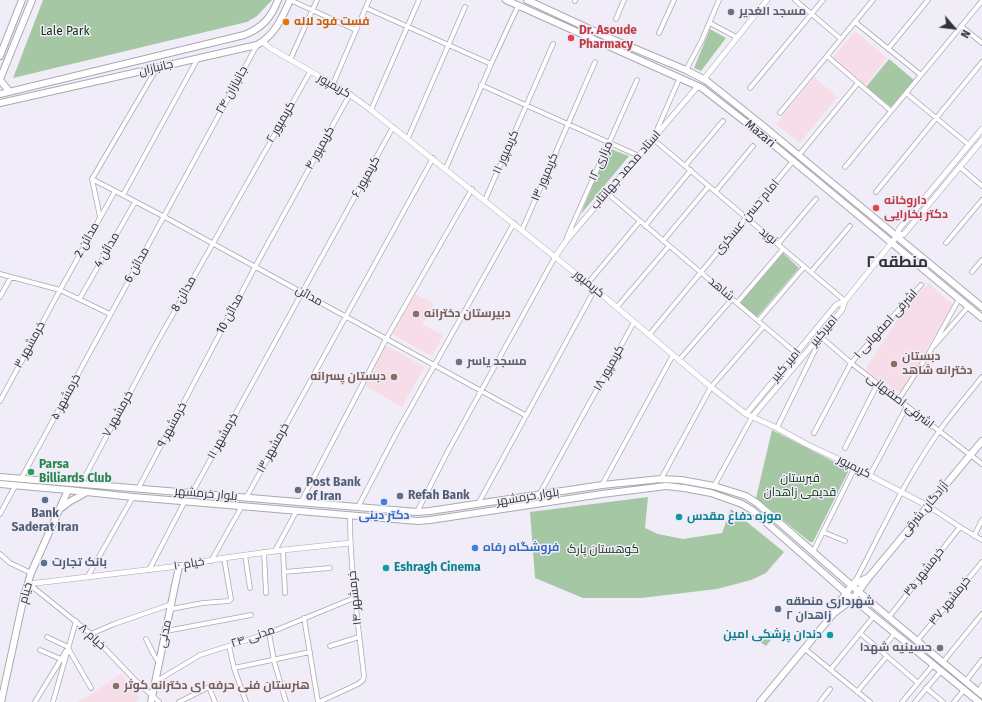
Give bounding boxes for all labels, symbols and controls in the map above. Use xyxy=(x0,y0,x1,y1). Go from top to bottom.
place label: مسجد الغدیر xyxy=(739,5,806,19)
marker: مسجد الغدیر xyxy=(726,7,736,17)
north arrow xyxy=(934,8,974,48)
place label: فست فود لاله xyxy=(294,15,370,29)
marker: فست فود لاله xyxy=(281,17,291,27)
place label: Dr. Asoude Pharmacy xyxy=(579,24,637,52)
park label: Lale Park xyxy=(40,25,90,39)
text: N xyxy=(958,28,972,40)
marker: Dr. Asoude Pharmacy xyxy=(566,33,576,43)
street label: جانبازان xyxy=(137,57,175,79)
street label: جانبازان ۲۴ xyxy=(213,64,251,116)
street label: کریمپور xyxy=(315,71,353,101)
street label: کریمپور ۲ xyxy=(263,99,299,145)
street label: Mazari xyxy=(742,117,778,151)
street label: کریمپور ۴ xyxy=(302,124,338,172)
street label: کریمپور ۱۱ xyxy=(490,128,522,176)
street label: استاد محمد جهانتاب xyxy=(588,128,664,212)
street label: مزاری ۱۲ xyxy=(586,139,616,183)
street label: کریمپور ۱۳ xyxy=(528,151,562,203)
street label: کریمپور ۶ xyxy=(349,154,383,200)
street label: امام حسن عسکری xyxy=(712,177,782,257)
place label: داروخانه دکتر بخارایی xyxy=(884,194,948,222)
marker: داروخانه دکتر بخارایی xyxy=(871,203,881,213)
street label: مدائن 2 xyxy=(71,220,103,260)
street label: نوید xyxy=(756,224,780,248)
street label: مدائن 4 xyxy=(91,230,123,270)
street label: مدائن 6 xyxy=(121,245,153,285)
district label: منطقه ۲ xyxy=(866,253,928,273)
street label: کریمپور xyxy=(570,267,608,301)
street label: مدائن 8 xyxy=(168,274,200,314)
street label: شاهد xyxy=(705,274,737,304)
street label: مدائن xyxy=(293,283,325,309)
street label: اشرفی اصفهانی ۱ xyxy=(851,286,921,362)
street label: مدائن 10 xyxy=(213,291,247,337)
place label: دبیرستان دخترانه xyxy=(424,307,511,321)
marker: دبیرستان دخترانه xyxy=(411,309,421,319)
street label: امیرکبیر xyxy=(807,313,841,349)
street label: خرمشهر ۳ xyxy=(11,319,49,371)
street label: کریمپور ۱۸ xyxy=(590,342,628,394)
street label: امیر کبیر xyxy=(768,345,804,385)
place label: دبستان دخترانه شاهد xyxy=(902,350,973,378)
place label: مسجد یاسر xyxy=(467,355,527,369)
marker: مسجد یاسر xyxy=(454,357,464,367)
marker: دبستان دخترانه شاهد xyxy=(889,359,899,369)
place label: دبستان پسرانه xyxy=(310,370,386,384)
street label: اشرفی اصفهانی xyxy=(864,370,936,432)
street label: خرمشهر ۵ xyxy=(48,372,84,422)
marker: دبستان پسرانه xyxy=(389,372,399,382)
street label: خرمشهر ۷ xyxy=(99,388,137,440)
street label: خرمشهر ۹ xyxy=(154,400,190,450)
street label: خرمشهر ۱۱ xyxy=(204,410,242,462)
street label: خرمشهر ۱۳ xyxy=(253,421,293,475)
street label: کریمپور xyxy=(835,452,873,482)
place label: Parsa Billiards Club xyxy=(39,458,112,486)
marker: Parsa Billiards Club xyxy=(26,467,36,477)
park label: قبرستان قدیمی زاهدان xyxy=(764,472,836,500)
place label: Post Bank of Iran xyxy=(306,476,361,504)
street label: آزادگان شرقی xyxy=(898,479,952,539)
street label: بلوار خرمشهر xyxy=(174,484,238,504)
marker: Post Bank of Iran xyxy=(293,485,303,495)
street label: بلوار خرمشهر xyxy=(496,485,560,509)
place label: Refah Bank xyxy=(408,489,470,503)
marker: Refah Bank xyxy=(395,491,405,501)
marker: Bank Saderat Iran xyxy=(40,495,50,505)
marker: دکتر دینی xyxy=(379,497,389,507)
place label: Bank Saderat Iran xyxy=(11,507,79,535)
place label: دکتر دینی xyxy=(358,509,410,523)
place label: موزه دفاع مقدس xyxy=(687,510,782,524)
marker: موزه دفاع مقدس xyxy=(674,512,684,522)
place label: فروشگاه رفاه xyxy=(483,541,559,555)
marker: فروشگاه رفاه xyxy=(470,543,480,553)
park label: کوهستان پارک xyxy=(567,543,639,557)
street label: خرمشهر ۳۵ xyxy=(901,545,947,599)
street label: خیام ۱۰ xyxy=(173,554,205,574)
place label: بانک تجارت xyxy=(52,556,107,570)
marker: بانک تجارت xyxy=(39,558,49,568)
place label: Eshragh Cinema xyxy=(394,561,481,575)
marker: Eshragh Cinema xyxy=(381,563,391,573)
street label: خرمشهر ۱۴ xyxy=(345,570,365,626)
street label: خرمشهر ۳۷ xyxy=(926,574,974,628)
street label: خیام xyxy=(16,581,36,605)
place label: شهرداری منطقه ۲ زاهدان xyxy=(786,595,874,623)
marker: شهرداری منطقه ۲ زاهدان xyxy=(773,604,783,614)
street label: مدنی xyxy=(155,619,175,649)
street label: خیام ۸ xyxy=(75,621,109,653)
street label: مدنی ۲۴ xyxy=(229,623,277,651)
place label: دندان پزشکی امین xyxy=(723,628,822,642)
marker: دندان پزشکی امین xyxy=(825,630,835,640)
place label: حسینیه شهدا xyxy=(860,641,932,655)
marker: حسینیه شهدا xyxy=(935,643,945,653)
place label: هنرستان فنی حرفه ای دخترانه کوثر xyxy=(124,679,310,693)
marker: هنرستان فنی حرفه ای دخترانه کوثر xyxy=(111,681,121,691)

